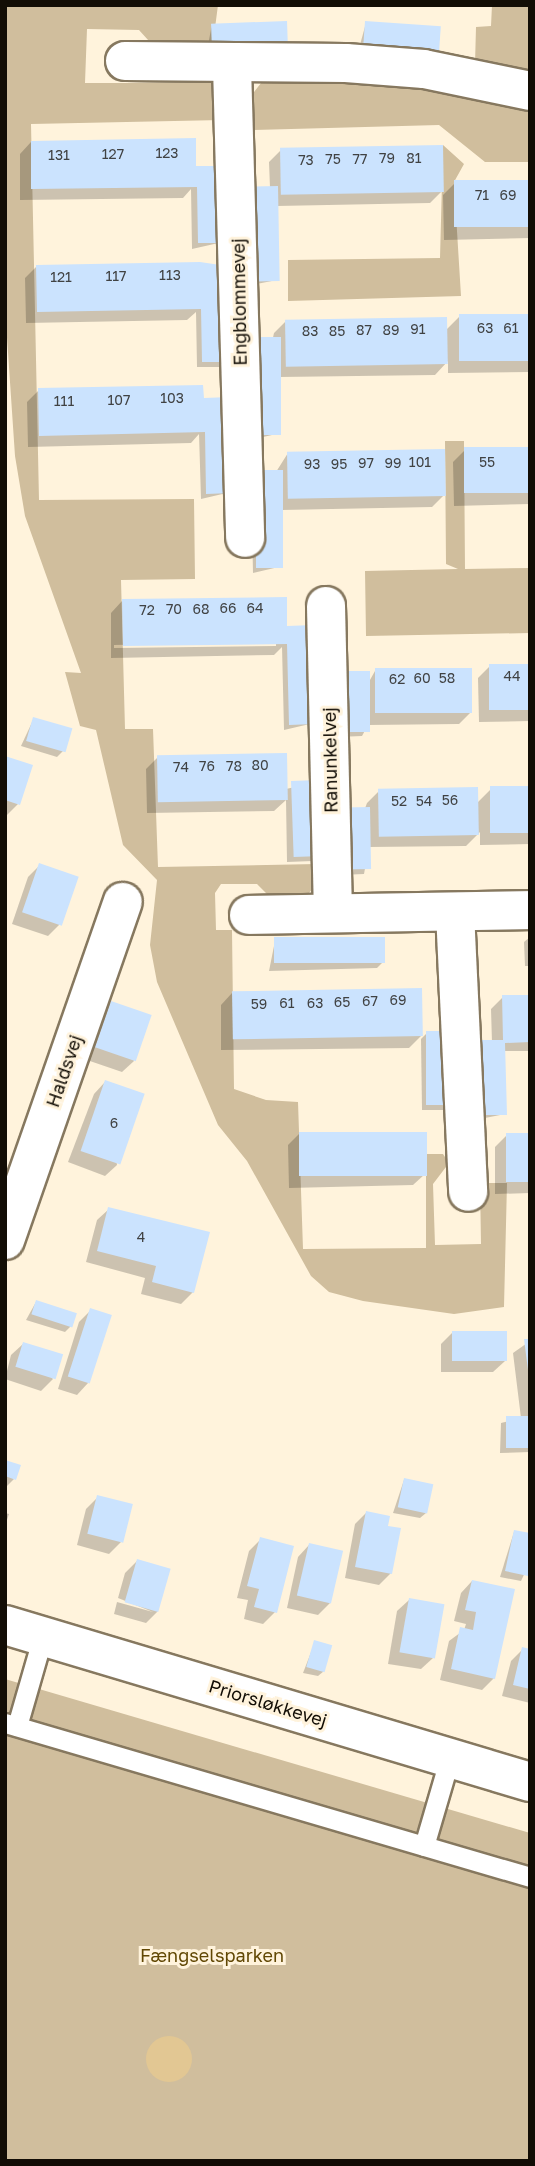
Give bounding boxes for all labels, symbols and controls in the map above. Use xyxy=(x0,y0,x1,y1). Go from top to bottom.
house number: 123 xyxy=(155,145,179,161)
house number: 127 xyxy=(102,146,124,162)
house number: 131 xyxy=(48,147,70,163)
house number: 79 xyxy=(379,150,395,166)
house number: 81 xyxy=(406,150,422,166)
house number: 75 xyxy=(325,151,341,167)
house number: 77 xyxy=(353,151,367,167)
house number: 73 xyxy=(298,152,314,168)
house number: 71 xyxy=(475,187,489,203)
house number: 69 xyxy=(500,187,516,203)
street label: Engblommevej xyxy=(227,238,251,366)
house number: 113 xyxy=(159,267,181,283)
house number: 117 xyxy=(106,268,126,284)
house number: 121 xyxy=(50,269,72,285)
house number: 63 xyxy=(477,320,493,336)
house number: 61 xyxy=(503,320,519,336)
house number: 91 xyxy=(410,321,426,337)
house number: 87 xyxy=(356,322,372,338)
house number: 89 xyxy=(382,322,400,338)
house number: 83 xyxy=(302,323,318,339)
house number: 85 xyxy=(329,323,345,339)
house number: 103 xyxy=(160,390,184,406)
house number: 107 xyxy=(108,392,130,408)
house number: 111 xyxy=(54,393,74,409)
house number: 101 xyxy=(409,454,431,470)
house number: 55 xyxy=(479,454,495,470)
house number: 97 xyxy=(358,455,374,471)
house number: 99 xyxy=(385,455,401,471)
house number: 93 xyxy=(304,456,320,472)
house number: 95 xyxy=(331,456,347,472)
house number: 66 xyxy=(220,600,236,616)
house number: 64 xyxy=(246,600,264,616)
house number: 70 xyxy=(166,601,182,617)
house number: 68 xyxy=(192,601,210,617)
house number: 72 xyxy=(139,602,155,618)
house number: 44 xyxy=(503,668,521,684)
house number: 60 xyxy=(413,670,431,686)
house number: 58 xyxy=(439,670,455,686)
house number: 62 xyxy=(389,671,405,687)
street label: Ranunkelvej xyxy=(318,707,342,813)
house number: 80 xyxy=(251,757,269,773)
house number: 76 xyxy=(199,758,215,774)
house number: 78 xyxy=(226,758,242,774)
house number: 74 xyxy=(173,759,189,775)
house number: 56 xyxy=(442,792,458,808)
house number: 52 xyxy=(391,793,407,809)
house number: 54 xyxy=(416,793,432,809)
house number: 69 xyxy=(390,992,406,1008)
house number: 67 xyxy=(362,993,378,1009)
house number: 65 xyxy=(334,994,350,1010)
house number: 61 xyxy=(279,995,295,1011)
house number: 63 xyxy=(307,995,323,1011)
house number: 59 xyxy=(251,996,267,1012)
street label: Haldsvej xyxy=(42,1032,86,1110)
house number: 6 xyxy=(110,1115,118,1131)
house number: 4 xyxy=(137,1229,145,1245)
street label: Priorsløkkevej xyxy=(206,1675,330,1731)
park label: Fængselsparken xyxy=(140,1944,284,1966)

